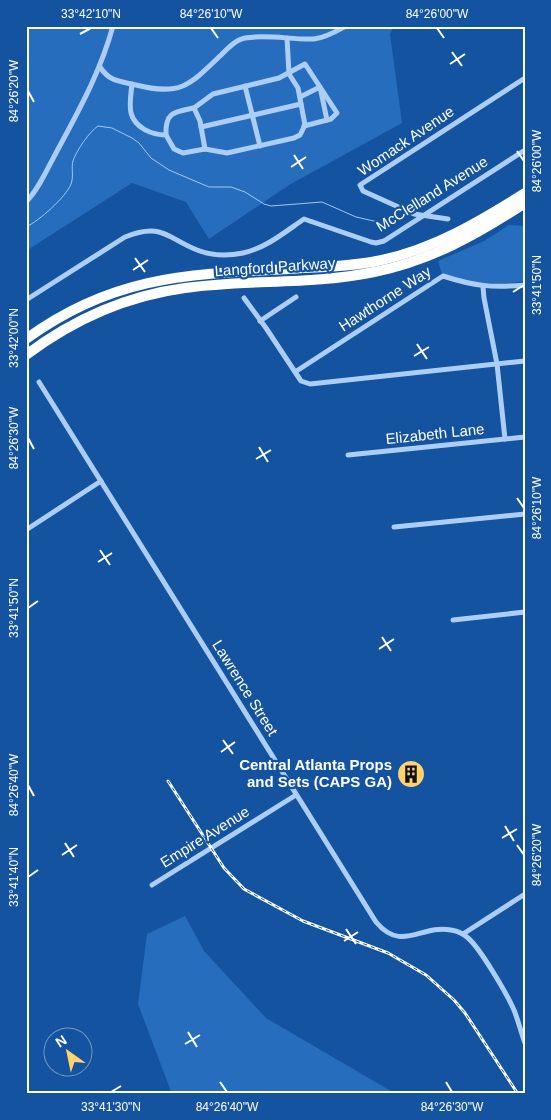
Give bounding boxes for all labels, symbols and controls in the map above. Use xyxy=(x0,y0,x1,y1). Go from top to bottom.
text: 33°42'10"N xyxy=(61,7,121,21)
text: 84°26'10"W xyxy=(180,7,243,21)
text: 84°26'00"W xyxy=(406,7,469,21)
text: 84°26'20"W xyxy=(7,59,21,122)
street label: Womack Avenue xyxy=(355,102,457,179)
text: 84°26'00"W xyxy=(530,129,544,192)
street label: McClelland Avenue xyxy=(373,152,491,235)
street label: Langford Parkway xyxy=(214,254,336,279)
text: 33°41'50"N xyxy=(530,255,544,315)
street label: Hawthorne Way xyxy=(336,262,434,335)
text: 33°42'00"N xyxy=(7,308,21,368)
text: 84°26'30"W xyxy=(7,406,21,469)
street label: Elizabeth Lane xyxy=(385,420,485,447)
text: 84°26'10"W xyxy=(530,476,544,539)
text: 33°41'50"N xyxy=(7,578,21,638)
street label: Lawrence Street xyxy=(209,637,282,739)
text: 84°26'40"W xyxy=(7,753,21,816)
place label: Central Atlanta Props and Sets (CAPS GA) xyxy=(239,756,392,790)
building icon: Central Atlanta Props and Sets (CAPS GA) xyxy=(396,759,426,789)
street label: Empire Avenue xyxy=(157,802,252,871)
text: 84°26'20"W xyxy=(530,823,544,886)
text: 33°41'40"N xyxy=(7,847,21,907)
north arrow xyxy=(42,1028,92,1078)
text: N xyxy=(52,1032,70,1051)
text: 33°41'30"N xyxy=(81,1100,141,1114)
text: 84°26'40"W xyxy=(196,1100,259,1114)
text: 84°26'30"W xyxy=(421,1100,484,1114)

